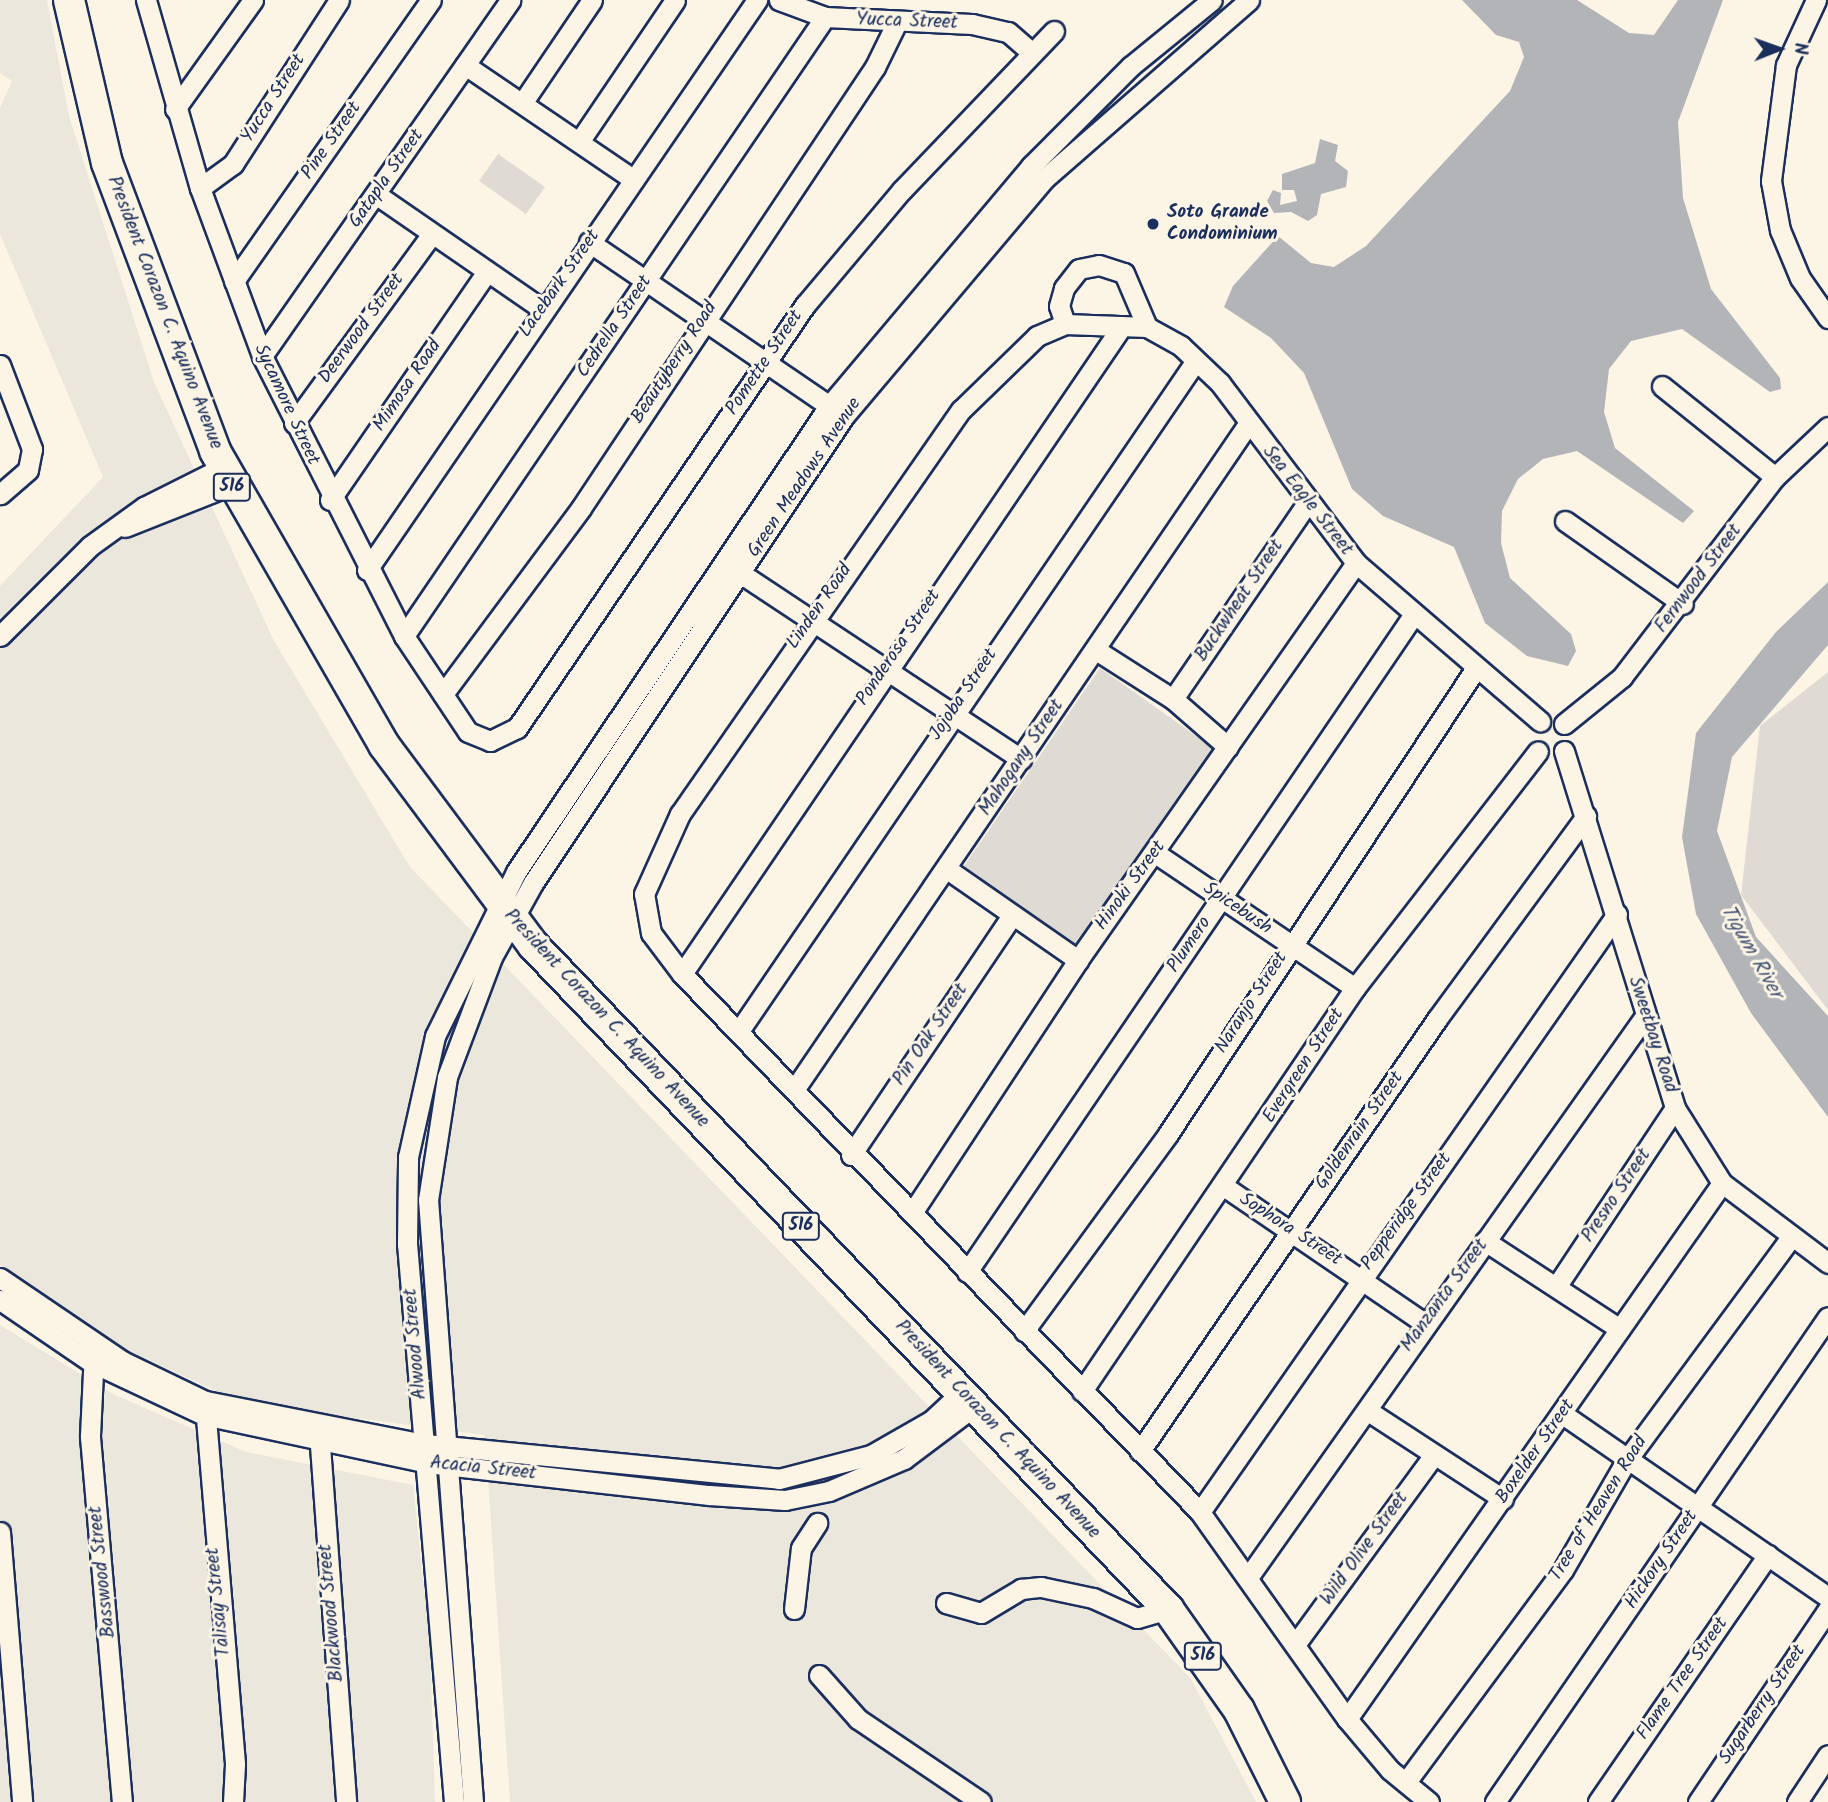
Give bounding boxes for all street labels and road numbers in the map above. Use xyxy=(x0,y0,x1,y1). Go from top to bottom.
street label: Yucca Street xyxy=(856,9,958,35)
street label: Yucca Street xyxy=(237,50,311,148)
street label: Pine Street xyxy=(297,98,367,184)
street label: Gatapla Street xyxy=(345,125,429,233)
street label: President Corazon C. Aquino Avenue xyxy=(101,173,227,453)
street label: Lacebark Street xyxy=(514,226,606,342)
street label: Deerwood Street xyxy=(314,269,410,389)
street label: Cedrella Street xyxy=(572,272,658,382)
street label: Beautyberry Road xyxy=(627,298,723,428)
street label: Pomette Street xyxy=(722,306,808,420)
street label: Mimosa Road xyxy=(369,336,447,436)
street label: Sycamore Street xyxy=(248,341,324,469)
street label: Green Meadows Avenue xyxy=(743,394,867,562)
street label: Sea Eagle Street xyxy=(1257,441,1357,561)
road number: 516 xyxy=(213,472,251,502)
street label: Fernwood Street xyxy=(1651,520,1747,638)
street label: Buckwheat Street xyxy=(1191,536,1289,666)
street label: Linden Road xyxy=(782,560,858,654)
street label: Ponderosa Street xyxy=(852,586,946,710)
street label: Jojoba Street xyxy=(925,645,1003,745)
street label: Mahogany Street xyxy=(975,695,1069,821)
street label: Hinoki Street xyxy=(1091,837,1171,935)
street label: Spicebush xyxy=(1198,878,1276,940)
street label: President Corazon C. Aquino Avenue xyxy=(498,905,714,1133)
street label: Plumero xyxy=(1163,913,1217,977)
street label: Naranjo Street xyxy=(1211,948,1293,1058)
street label: Sweetbay Road xyxy=(1622,974,1682,1096)
street label: Pin Oak Street xyxy=(889,980,973,1090)
street label: Evergreen Street xyxy=(1258,1004,1350,1128)
street label: Goldenrain Street xyxy=(1311,1068,1409,1194)
street label: Presno Street xyxy=(1577,1145,1657,1247)
street label: Pepperidge Street xyxy=(1357,1149,1457,1275)
street label: Sophora Street xyxy=(1234,1188,1346,1272)
road number: 516 xyxy=(782,1212,820,1240)
street label: Manzanta Street xyxy=(1397,1235,1493,1357)
street label: Alwood Street xyxy=(400,1287,432,1401)
street label: President Corazon C. Aquino Avenue xyxy=(889,1316,1105,1544)
street label: Boxelder Street xyxy=(1492,1395,1580,1509)
street label: Tree of Heaven Road xyxy=(1545,1432,1653,1586)
street label: Acacia Street xyxy=(429,1452,537,1486)
street label: Wild Olive Street xyxy=(1316,1488,1414,1610)
street label: Basswood Street xyxy=(85,1505,121,1639)
street label: Hickory Street xyxy=(1621,1506,1703,1614)
street label: Blackwood Street xyxy=(315,1543,349,1683)
street label: Talisay Street xyxy=(202,1546,236,1658)
street label: Flame Tree Street xyxy=(1632,1613,1734,1745)
street label: Sugarberry Street xyxy=(1715,1641,1811,1769)
road number: 516 xyxy=(1184,1642,1222,1671)

